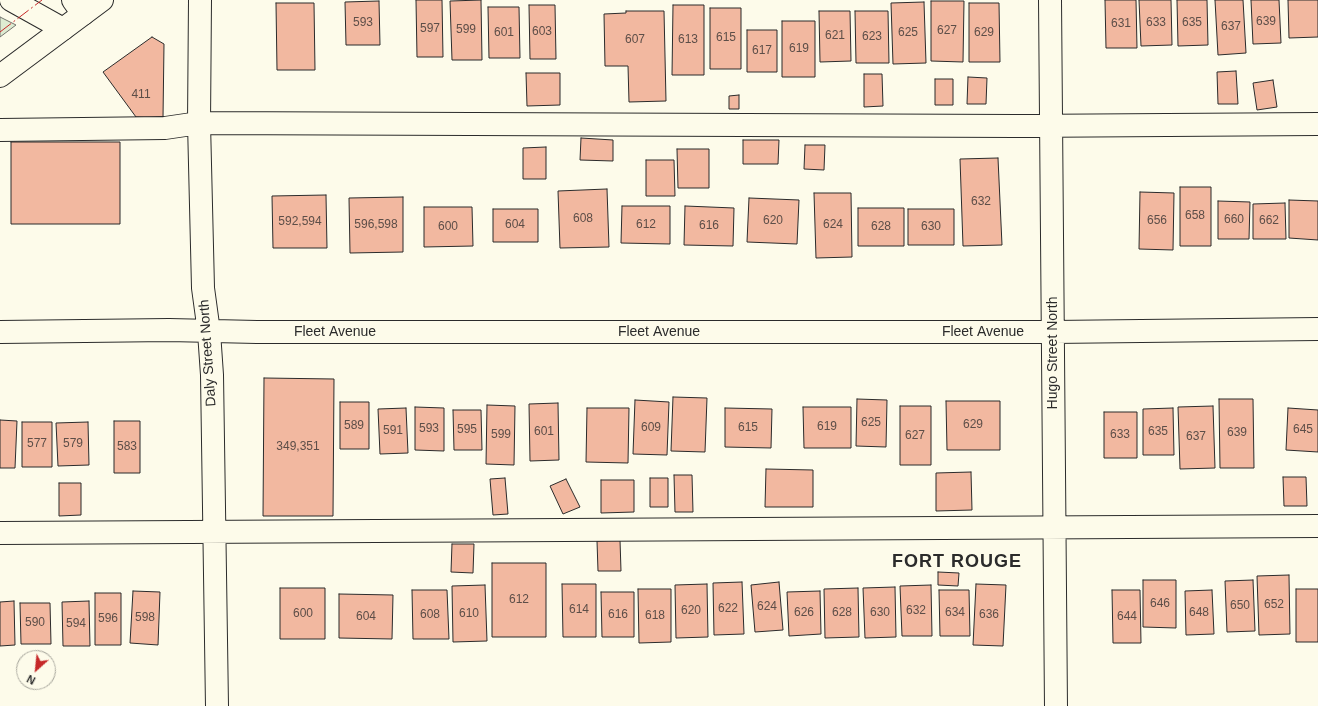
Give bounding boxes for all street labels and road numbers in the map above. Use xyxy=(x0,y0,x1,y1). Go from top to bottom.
street label: Hugo Street North xyxy=(1045,297,1061,409)
street label: Daly Street North xyxy=(196,299,220,407)
street label: Fleet Avenue xyxy=(294,324,376,340)
street label: Fleet Avenue xyxy=(618,324,700,340)
street label: Fleet Avenue xyxy=(942,324,1024,340)

